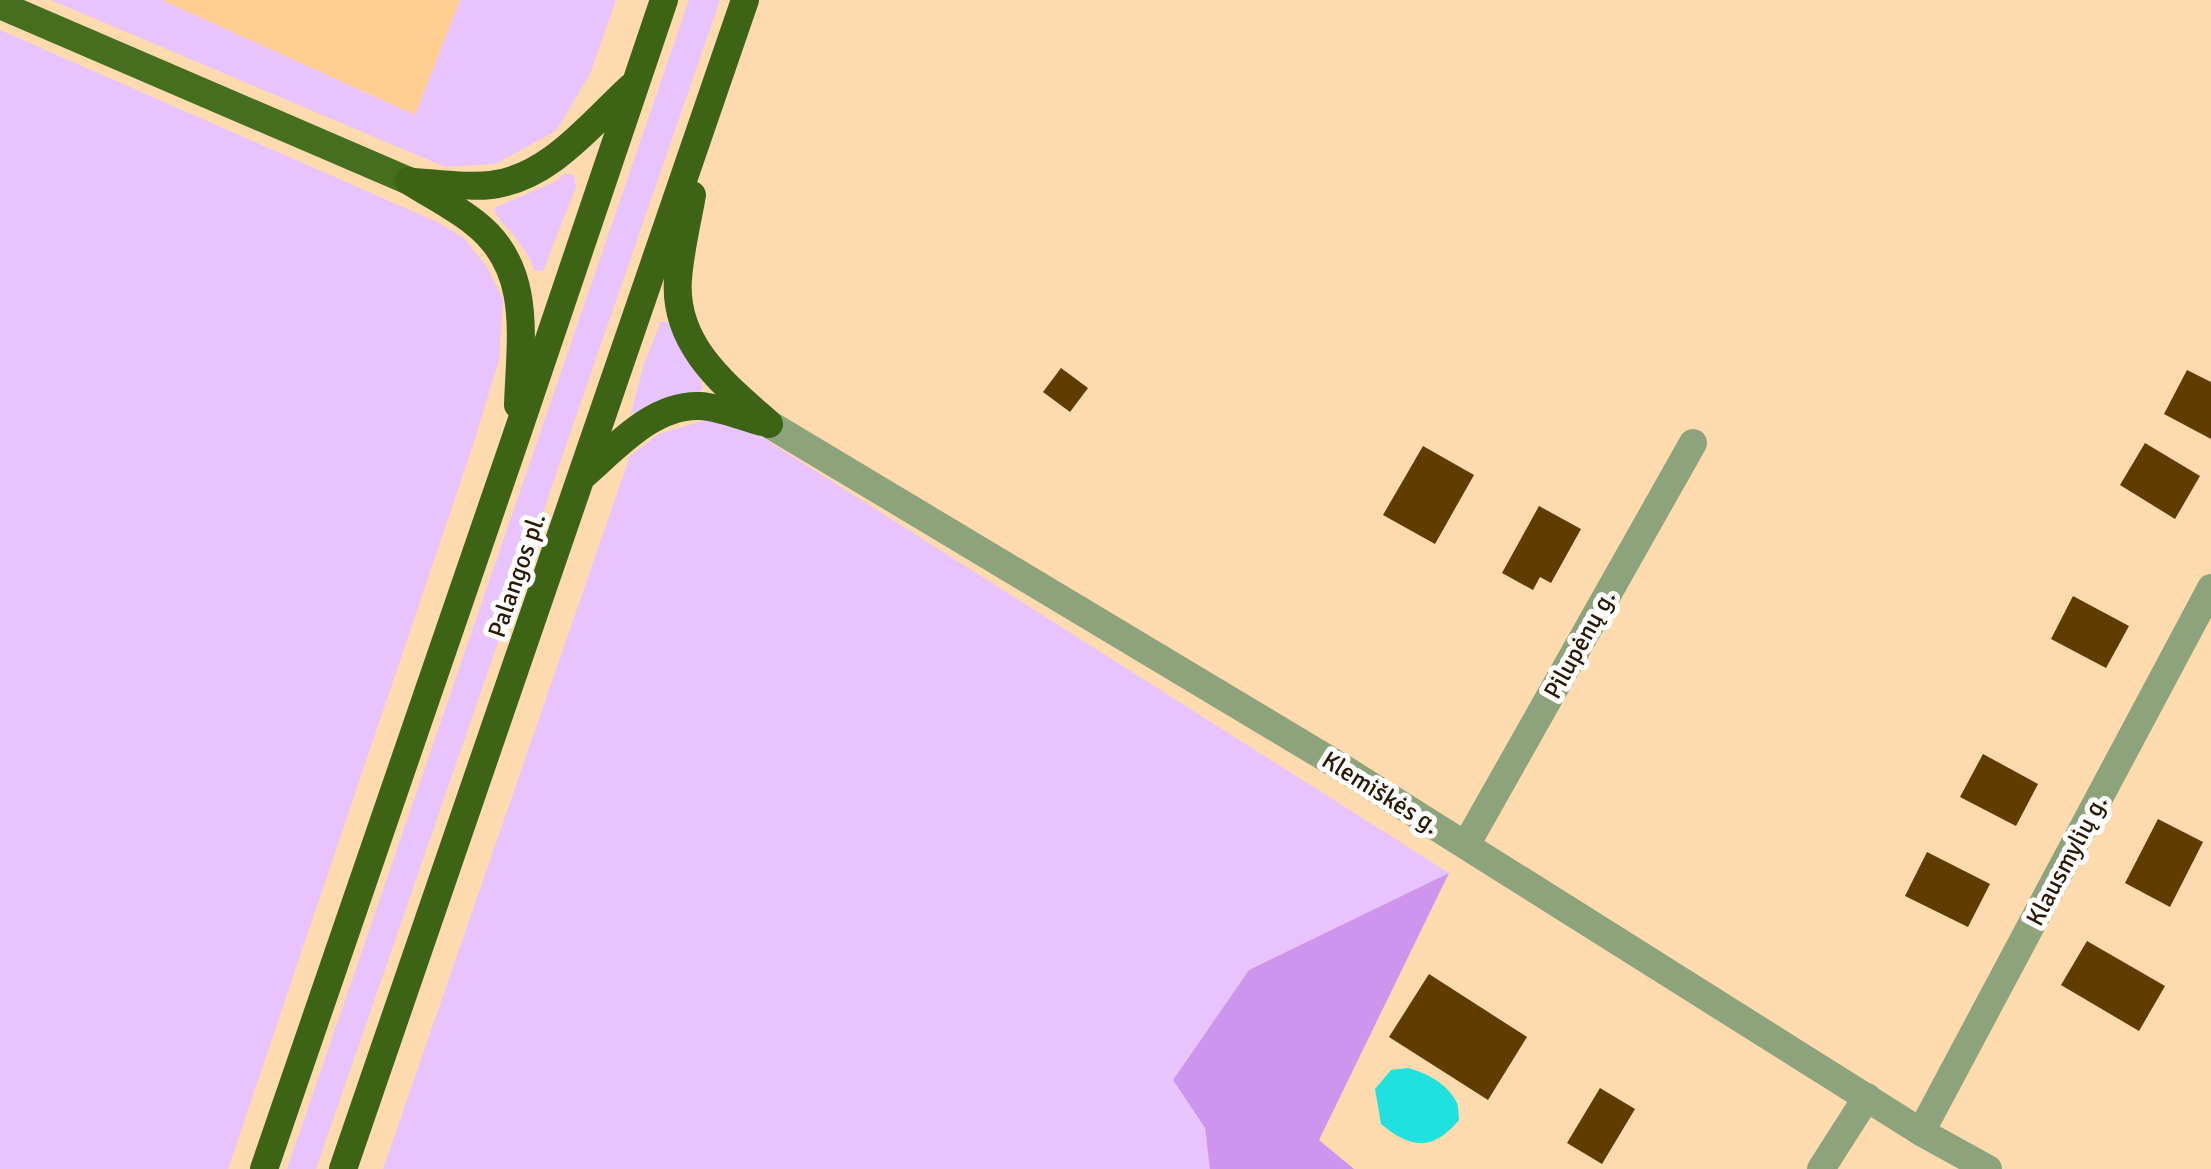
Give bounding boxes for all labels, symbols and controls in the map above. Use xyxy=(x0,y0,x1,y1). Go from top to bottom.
street label: Palangos pl. xyxy=(481,509,552,642)
street label: Pilupėnų g. xyxy=(1537,584,1622,704)
street label: Klemiškės g. xyxy=(1316,744,1445,841)
street label: Klausmylių g. xyxy=(2019,790,2114,931)

